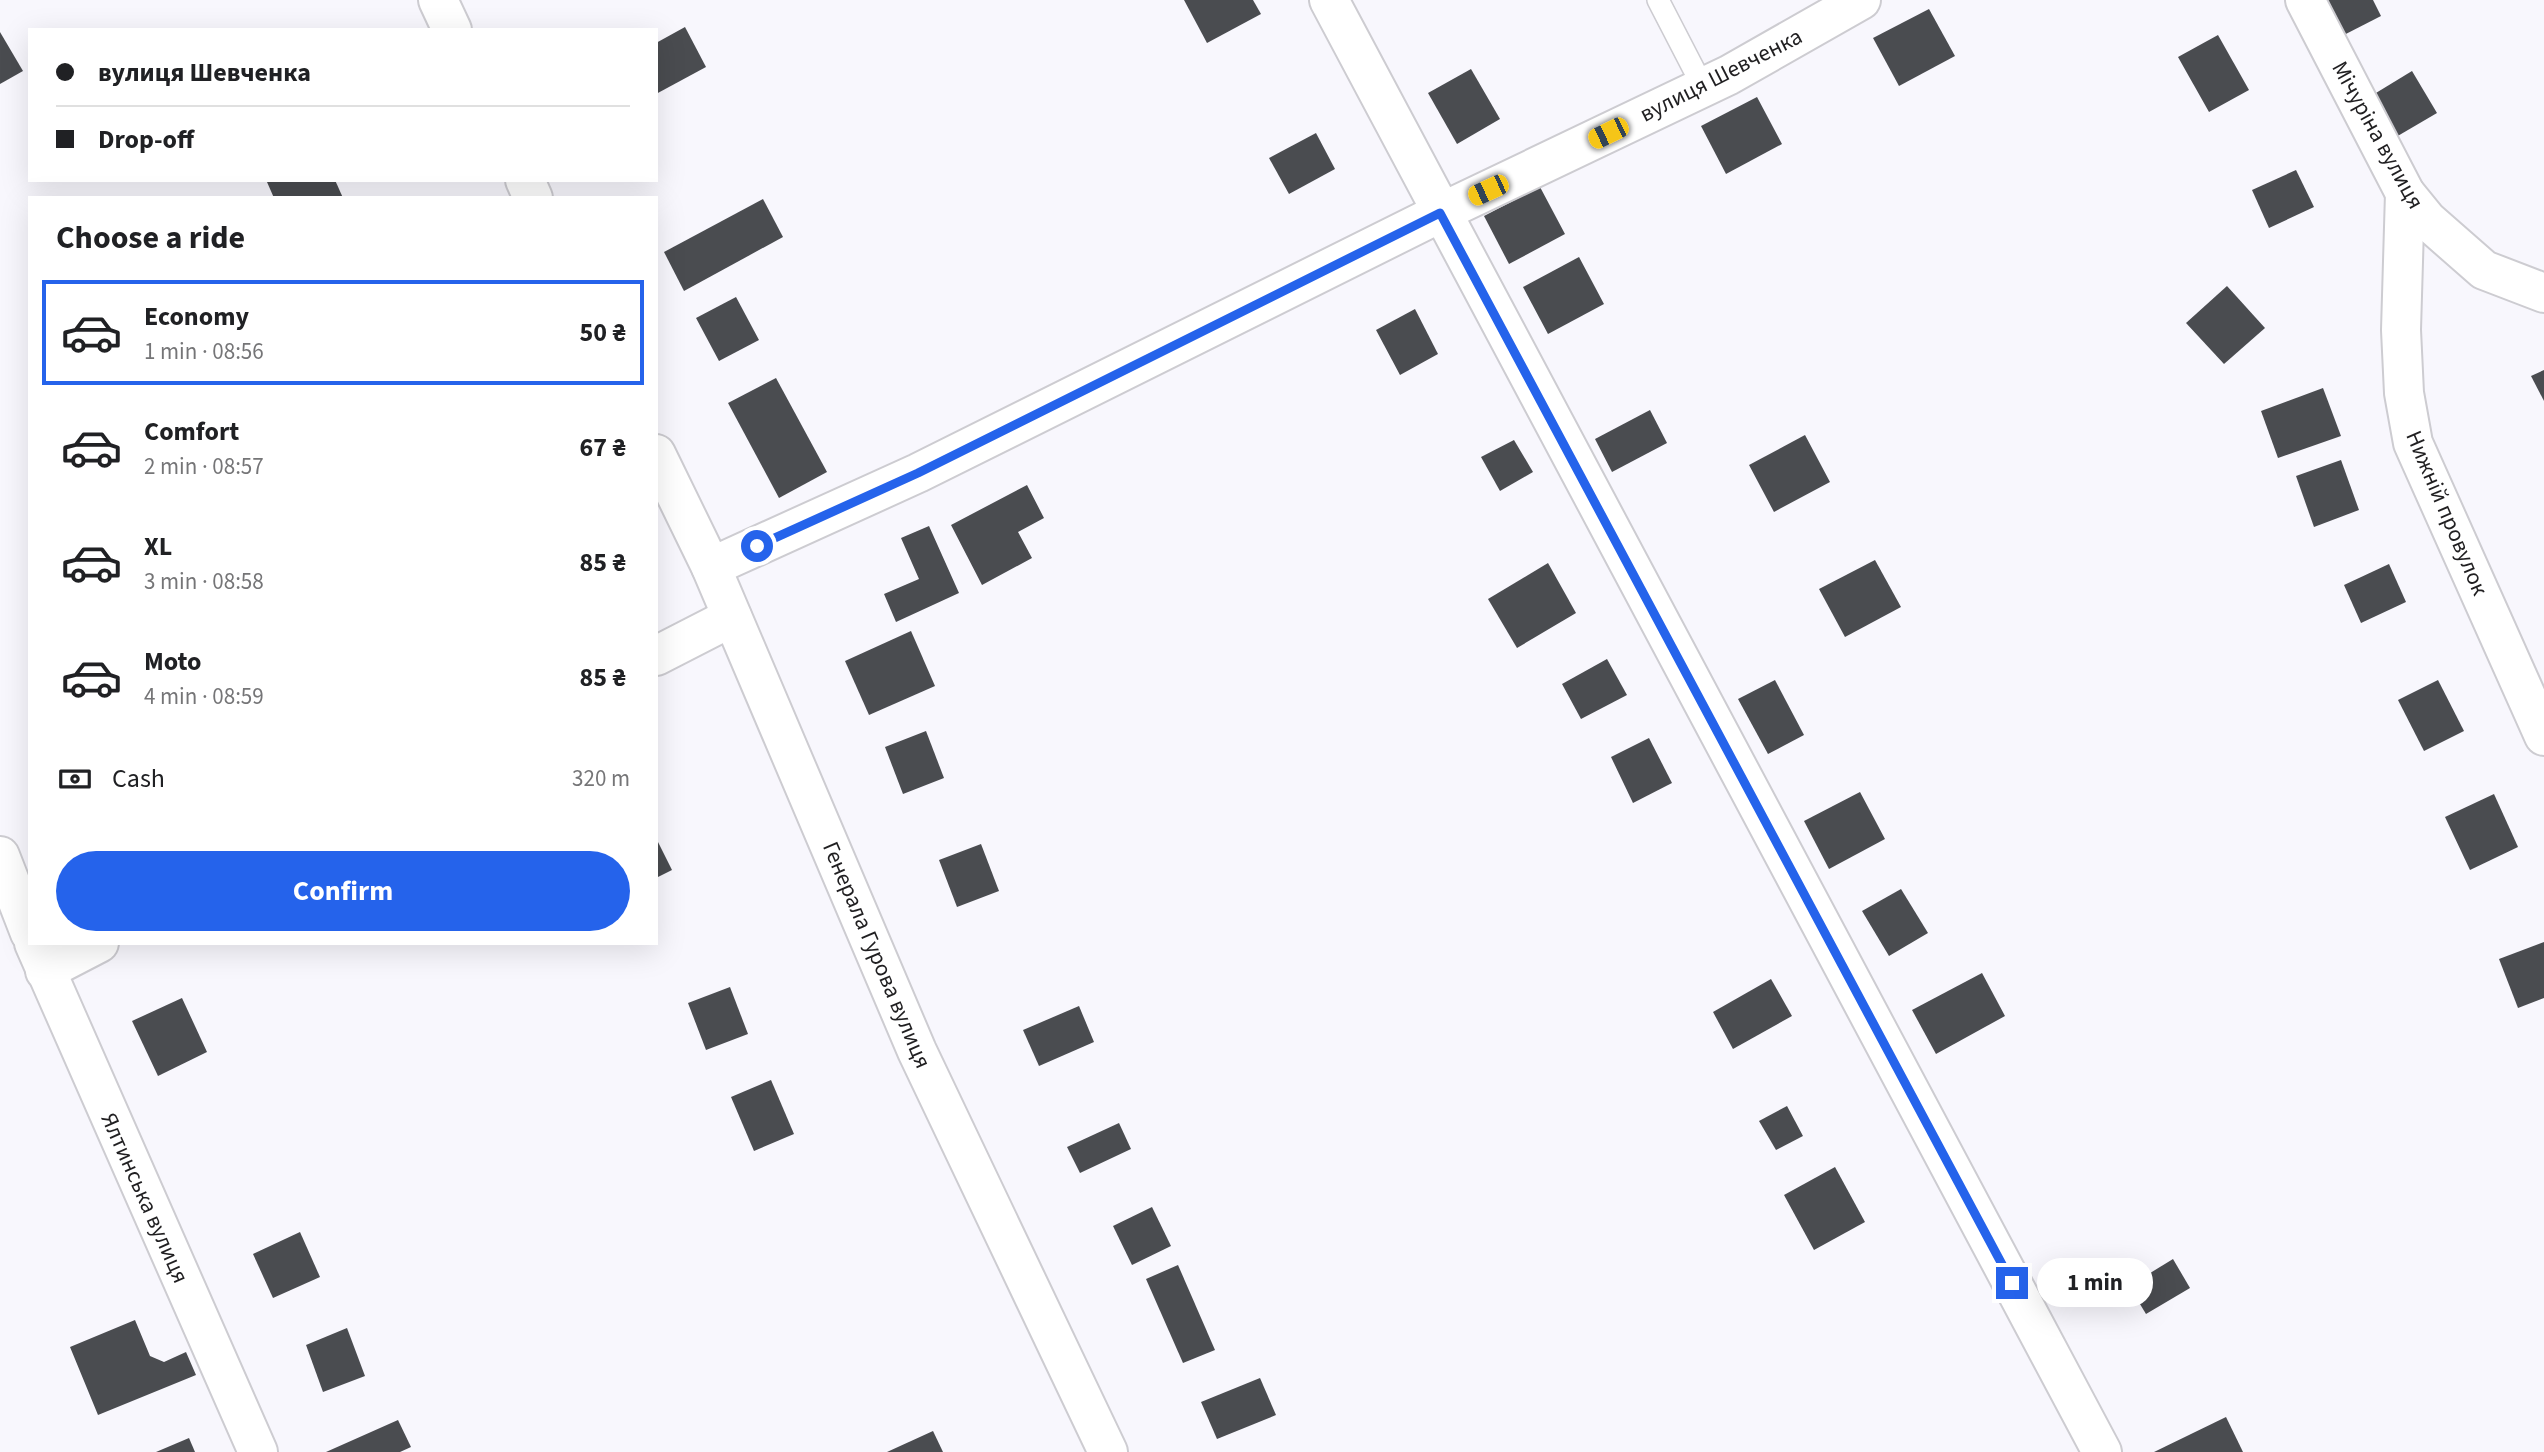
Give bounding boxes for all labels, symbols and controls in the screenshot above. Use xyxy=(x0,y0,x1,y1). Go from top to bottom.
street label: вулиця Шевченка xyxy=(1634,20,1808,130)
text: вулиця Шевченка xyxy=(98,54,311,91)
street label: Мічуріна вулиця xyxy=(2324,55,2432,215)
car xyxy=(1585,114,1632,152)
text: Drop-off xyxy=(98,121,194,158)
car xyxy=(1465,172,1512,208)
text: Choose a ride xyxy=(56,215,245,261)
text: Economy xyxy=(144,298,249,335)
icon: car xyxy=(60,301,123,364)
text: 50 ₴ xyxy=(580,314,626,351)
text: 1 min · 08:56 xyxy=(144,335,264,368)
text: Comfort xyxy=(144,413,239,450)
icon: car xyxy=(60,416,123,479)
street label: Нижній провулок xyxy=(2397,425,2497,601)
text: 67 ₴ xyxy=(580,429,626,466)
text: 2 min · 08:57 xyxy=(144,450,264,483)
text: XL xyxy=(144,528,172,565)
route start xyxy=(741,530,773,562)
icon: car xyxy=(60,531,123,594)
text: 85 ₴ xyxy=(580,544,626,581)
text: 3 min · 08:58 xyxy=(144,565,264,598)
text: Moto xyxy=(144,643,201,680)
icon: car xyxy=(60,646,123,709)
text: 85 ₴ xyxy=(580,659,626,696)
text: 4 min · 08:59 xyxy=(144,680,264,713)
icon: cash xyxy=(56,760,94,798)
text: Cash xyxy=(112,760,165,797)
text: 320 m xyxy=(572,762,630,795)
street label: Генерала Гурова вулиця xyxy=(814,836,940,1074)
button: Confirm xyxy=(56,851,630,931)
street label: Ялтинська вулиця xyxy=(93,1108,197,1288)
callout: 1 min xyxy=(2036,1258,2152,1308)
text: 1 min xyxy=(2067,1266,2123,1299)
route end xyxy=(1996,1267,2028,1299)

